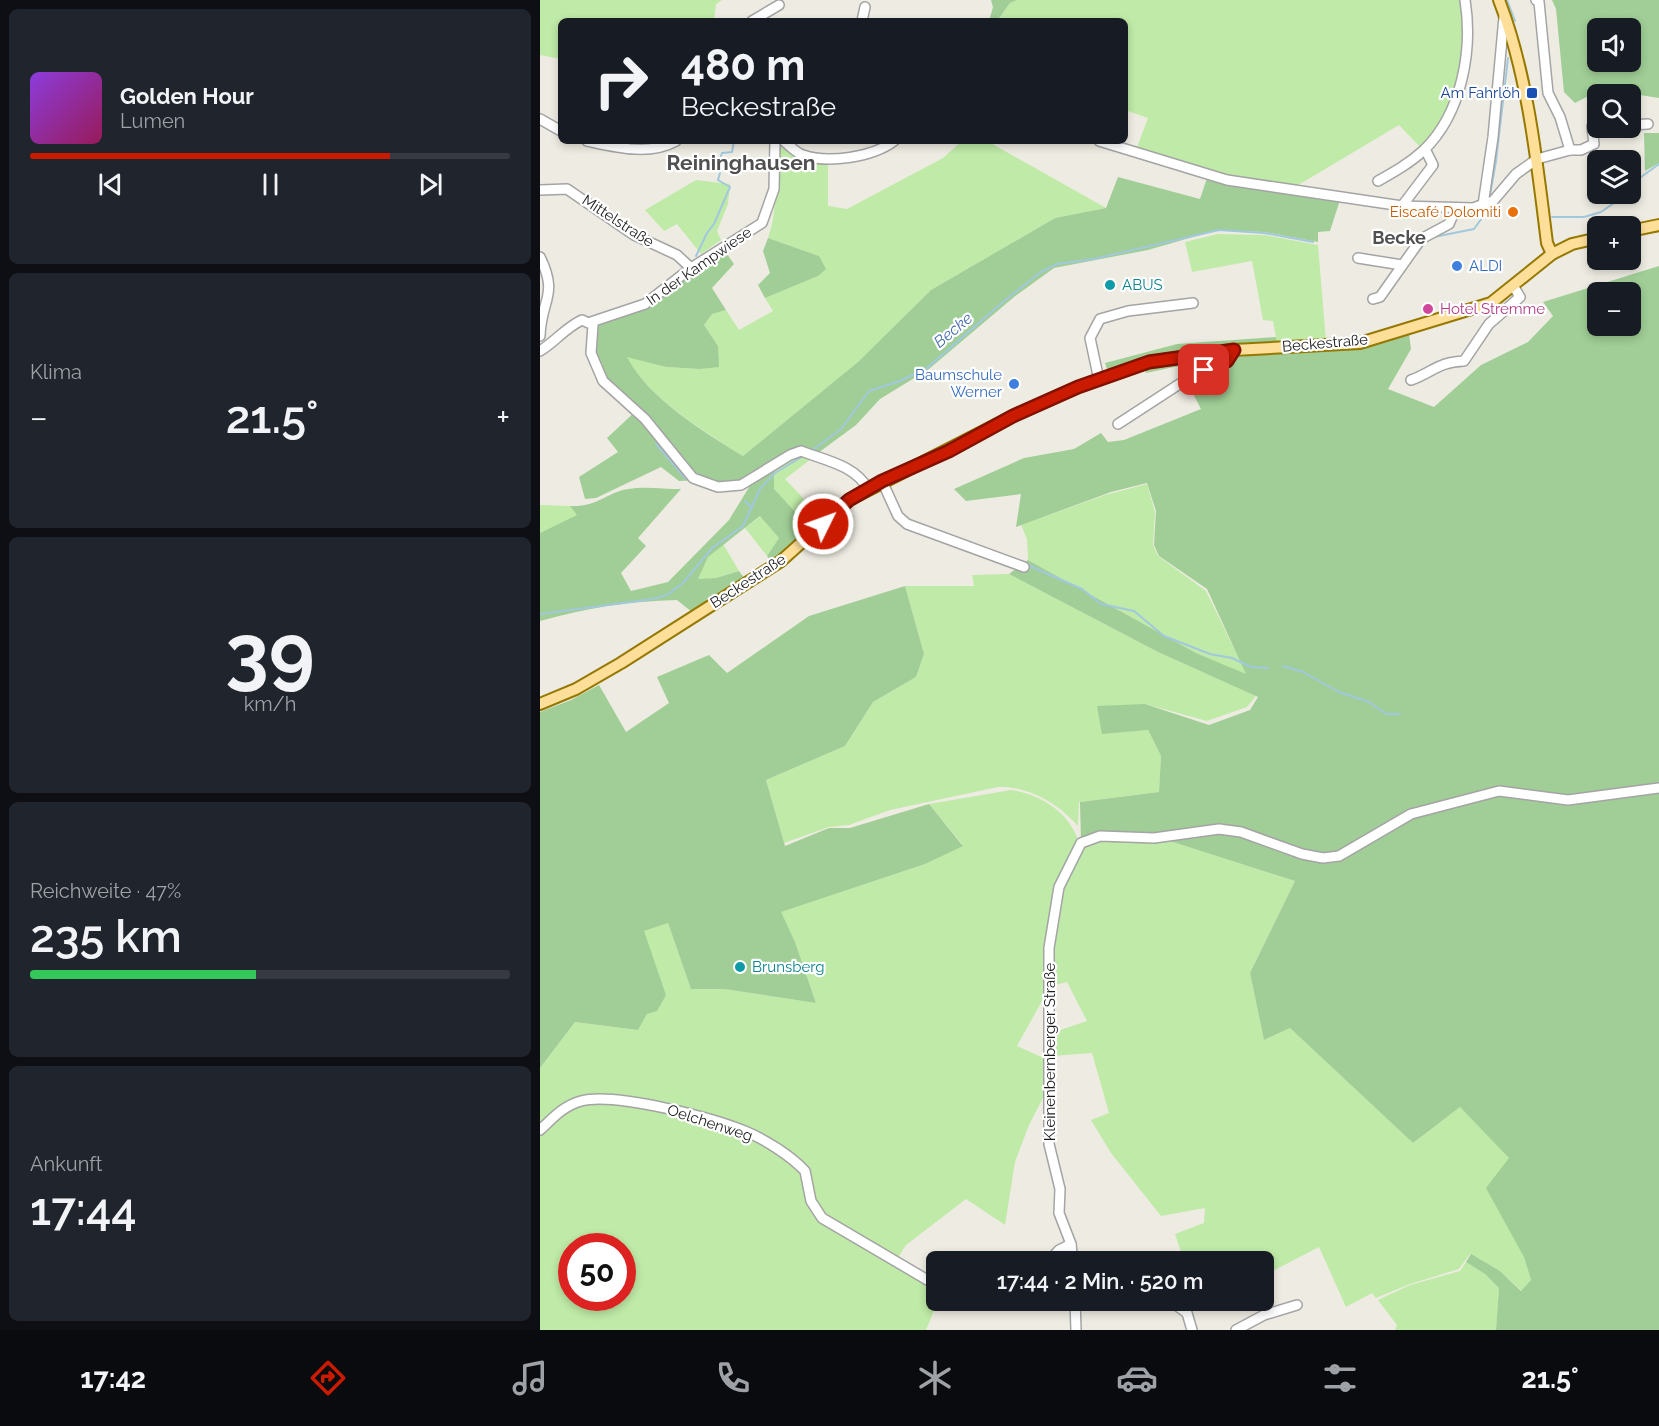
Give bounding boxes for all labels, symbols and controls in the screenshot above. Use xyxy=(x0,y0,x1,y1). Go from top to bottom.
map controls xyxy=(1587,18,1641,336)
button: sound xyxy=(1587,18,1641,72)
text: 480 m xyxy=(681,41,805,90)
icon: right xyxy=(582,42,660,120)
text: Golden Hour xyxy=(120,83,254,109)
place label: Am Fahrlöh xyxy=(1440,84,1520,102)
button: search xyxy=(1587,84,1641,138)
marker: Am Fahrlöh xyxy=(1525,86,1539,100)
text: Beckestraße xyxy=(681,91,836,122)
text: Lumen xyxy=(120,109,185,133)
district label: Reininghausen xyxy=(667,150,815,175)
button: layers xyxy=(1587,150,1641,204)
icon: previous xyxy=(94,168,127,201)
icon: pause xyxy=(254,168,287,201)
icon: next xyxy=(414,168,447,201)
street label: Mittelstraße xyxy=(579,191,657,251)
place label: Eiscafé Dolomiti xyxy=(1390,203,1501,221)
marker: Eiscafé Dolomiti xyxy=(1506,205,1520,219)
button: + xyxy=(1587,216,1641,270)
street label: In der Kampwiese xyxy=(643,223,755,309)
district label: Becke xyxy=(1372,227,1426,248)
place label: ALDI xyxy=(1469,257,1502,275)
marker: ALDI xyxy=(1450,259,1464,273)
place label: ABUS xyxy=(1122,276,1163,294)
marker: ABUS xyxy=(1103,278,1117,292)
button: − xyxy=(1587,282,1641,336)
place label: Hotel Stremme xyxy=(1440,300,1545,318)
marker: Hotel Stremme xyxy=(1421,302,1435,316)
water label: Becke xyxy=(930,308,976,352)
street label: Beckestraße xyxy=(1281,330,1369,356)
pin xyxy=(1178,344,1229,395)
icon: arrive xyxy=(1187,353,1220,386)
text: Klima xyxy=(30,360,82,384)
place label: Baumschule Werner xyxy=(915,366,1003,401)
marker: Baumschule Werner xyxy=(1007,377,1021,391)
text: 21.5° xyxy=(226,391,318,444)
text: − xyxy=(30,398,48,437)
text: + xyxy=(496,398,510,437)
position arrow xyxy=(791,492,855,556)
street label: Beckestraße xyxy=(707,550,789,612)
text: 39 xyxy=(225,607,315,698)
text: km/h xyxy=(244,692,296,716)
text: Reichweite · 47% xyxy=(30,879,181,903)
text: 235 km xyxy=(30,910,182,963)
place label: Brunsberg xyxy=(752,958,825,976)
marker: Brunsberg xyxy=(733,960,747,974)
street label: Kleinenbernberger Straße xyxy=(1041,963,1059,1141)
street label: Oelchenweg xyxy=(665,1101,755,1145)
text: Ankunft xyxy=(30,1152,103,1176)
text: 17:44 xyxy=(30,1183,137,1236)
speed limit sign: 50 xyxy=(558,1233,636,1311)
text: 17:44 · 2 Min. · 520 m xyxy=(997,1268,1203,1294)
icon: directions xyxy=(307,1357,349,1399)
icon: music xyxy=(509,1357,551,1399)
icon: phone xyxy=(712,1357,754,1399)
icon: climate xyxy=(914,1357,956,1399)
icon: car xyxy=(1116,1357,1158,1399)
icon: filters xyxy=(1319,1357,1361,1399)
text: 17:42 xyxy=(80,1363,146,1394)
text: 21.5° xyxy=(1521,1363,1579,1394)

